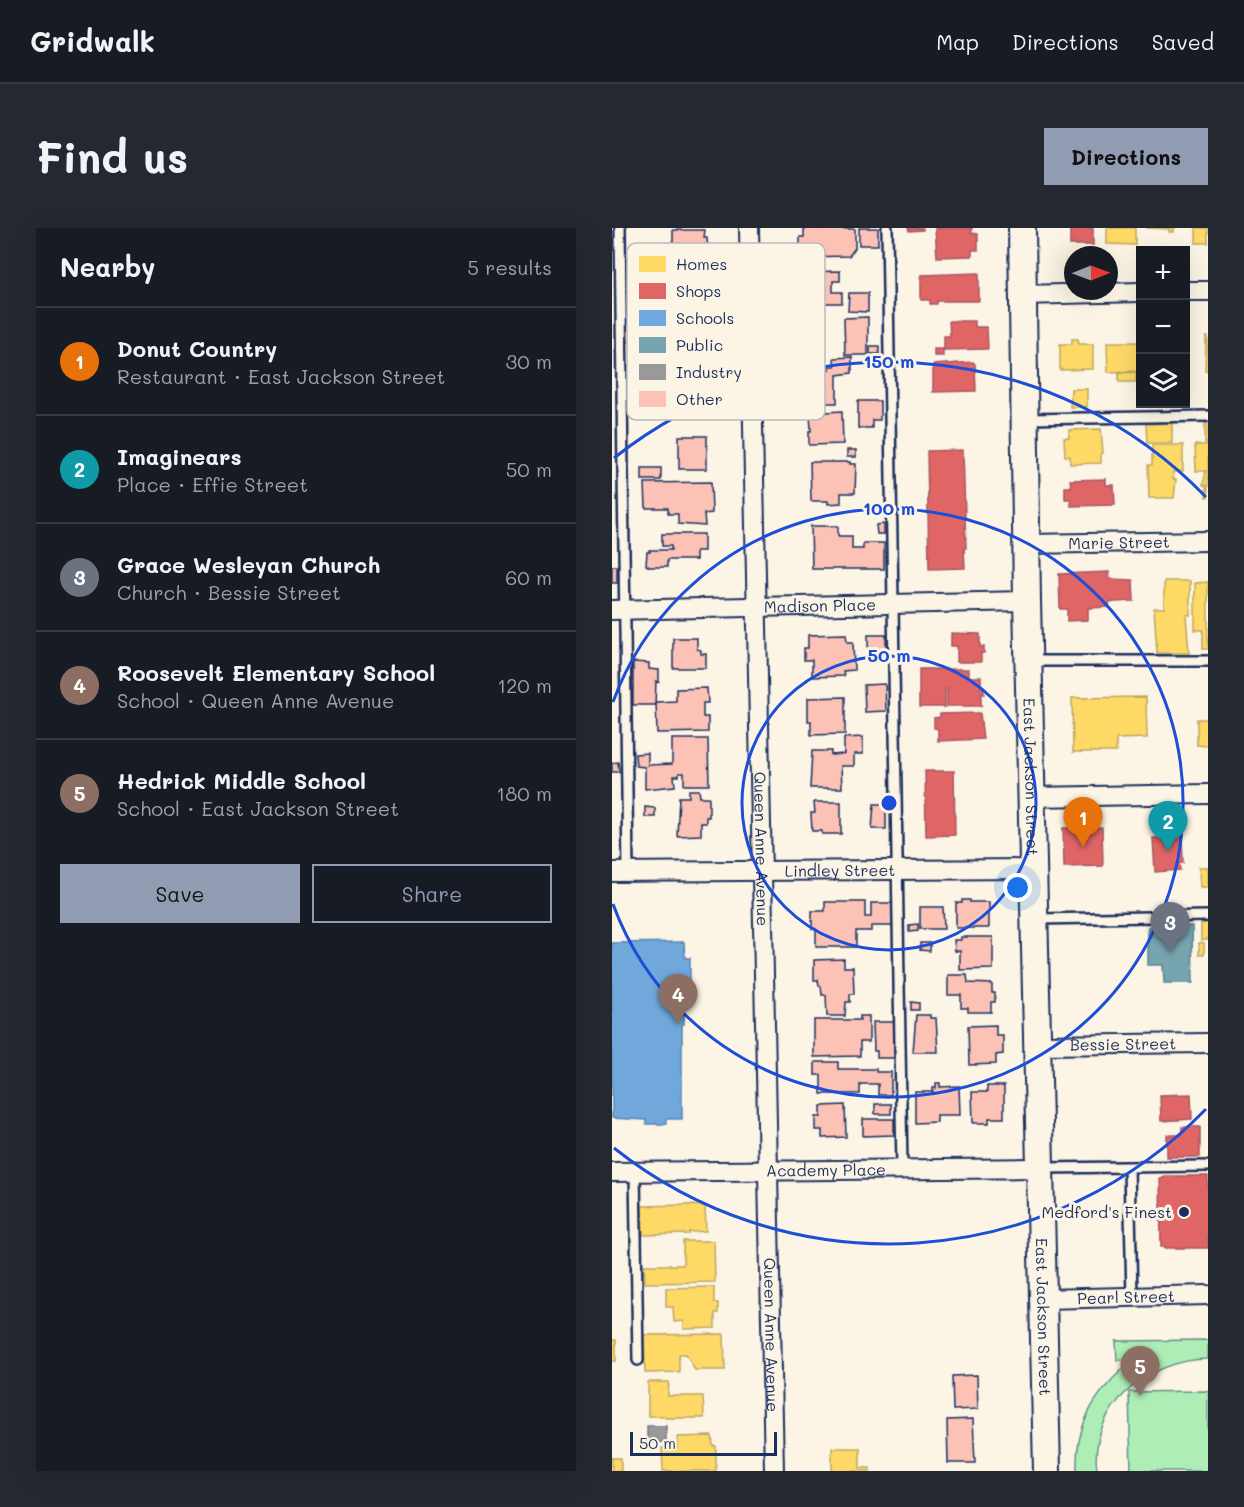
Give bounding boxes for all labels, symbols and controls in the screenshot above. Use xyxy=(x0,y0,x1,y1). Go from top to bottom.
text: Gridwalk xyxy=(30,23,155,59)
text: Map xyxy=(936,28,979,55)
text: Directions xyxy=(1012,28,1119,55)
text: Saved xyxy=(1152,28,1214,55)
button: Directions xyxy=(1044,128,1208,185)
text: Find us xyxy=(36,129,188,184)
legend xyxy=(627,243,825,420)
north arrow xyxy=(1064,246,1118,300)
map controls xyxy=(1136,246,1190,408)
button: + xyxy=(1136,246,1190,300)
text: Nearby xyxy=(60,250,155,284)
text: Homes xyxy=(676,253,727,274)
text: 5 results xyxy=(467,254,552,280)
text: Shops xyxy=(676,280,721,301)
button: − xyxy=(1136,300,1190,354)
text: Schools xyxy=(676,307,734,328)
text: Donut Country xyxy=(117,334,277,363)
text: Public xyxy=(676,334,723,355)
text: 1 xyxy=(75,348,84,374)
text: 30 m xyxy=(506,348,552,374)
text: 150 m xyxy=(864,349,914,373)
button: layers xyxy=(1136,354,1190,408)
text: Industry xyxy=(676,361,742,382)
text: Restaurant · East Jackson Street xyxy=(117,363,445,389)
text: Other xyxy=(676,388,723,409)
text: Imaginears xyxy=(117,442,242,471)
text: 2 xyxy=(74,456,85,482)
text: 50 m xyxy=(506,456,552,482)
text: Place · Effie Street xyxy=(117,471,308,497)
text: 100 m xyxy=(863,496,915,520)
street label: Marie Street xyxy=(1068,531,1170,553)
text: Grace Wesleyan Church xyxy=(117,550,380,579)
text: 3 xyxy=(74,564,86,590)
text: 60 m xyxy=(505,564,552,590)
text: Church · Bessie Street xyxy=(117,579,341,605)
street label: Madison Place xyxy=(764,593,876,617)
text: 50 m xyxy=(868,643,910,667)
text: Roosevelt Elementary School xyxy=(117,658,435,687)
text: 4 xyxy=(73,672,86,698)
text: 120 m xyxy=(497,672,552,698)
text: School · Queen Anne Avenue xyxy=(117,687,394,713)
street label: East Jackson Street xyxy=(1019,698,1044,856)
text: Hedrick Middle School xyxy=(117,766,366,795)
street label: Queen Anne Avenue xyxy=(750,771,774,926)
text: 5 xyxy=(74,780,85,806)
text: 180 m xyxy=(496,780,552,806)
centre of rings xyxy=(879,793,899,813)
text: School · East Jackson Street xyxy=(117,795,399,821)
pin: 1 xyxy=(1064,798,1102,847)
pin: 2 xyxy=(1148,802,1188,851)
street label: Lindley Street xyxy=(785,859,895,881)
button: Save xyxy=(60,864,300,923)
button: Share xyxy=(312,864,552,923)
your location xyxy=(1003,873,1032,902)
pin: 3 xyxy=(1150,902,1190,952)
pin: 4 xyxy=(658,974,698,1024)
street label: Bessie Street xyxy=(1070,1032,1176,1055)
street label: Academy Place xyxy=(766,1158,886,1181)
place label: Medford's Finest xyxy=(1041,1201,1172,1222)
marker: Medford's Finest xyxy=(1177,1205,1191,1219)
street label: East Jackson Street xyxy=(1032,1238,1056,1396)
street label: Queen Anne Avenue xyxy=(760,1257,784,1412)
street label: Pearl Street xyxy=(1077,1285,1175,1308)
pin: 5 xyxy=(1120,1346,1160,1396)
scale bar xyxy=(630,1429,777,1456)
text: 50 m xyxy=(639,1432,676,1453)

